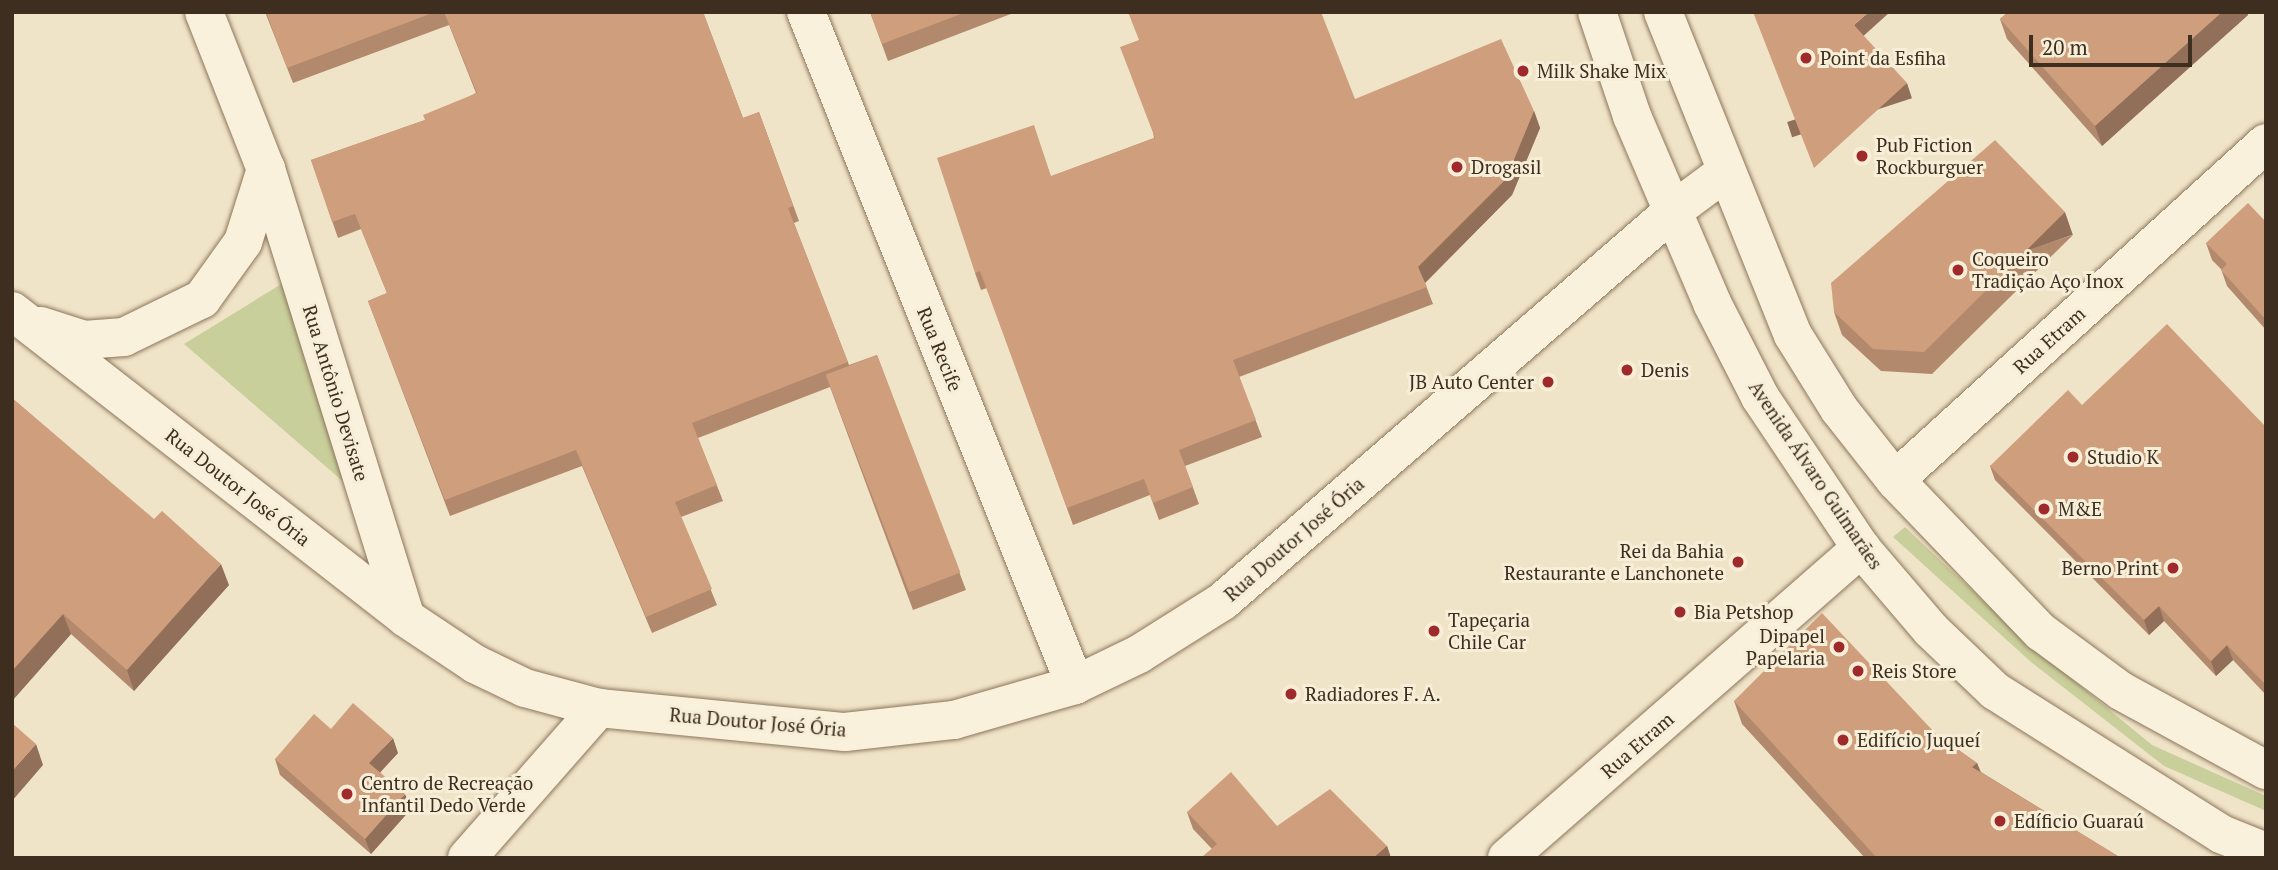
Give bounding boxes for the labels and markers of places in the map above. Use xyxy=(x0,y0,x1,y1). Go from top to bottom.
place label: Point da Esfiha xyxy=(1820,47,1946,69)
marker: Point da Esfiha xyxy=(1798,50,1814,66)
place label: Milk Shake Mix xyxy=(1537,60,1666,82)
marker: Milk Shake Mix xyxy=(1515,63,1531,79)
place label: Pub Fiction Rockburguer xyxy=(1876,134,1983,178)
marker: Pub Fiction Rockburguer xyxy=(1854,148,1870,164)
place label: Drogasil xyxy=(1471,156,1542,178)
marker: Drogasil xyxy=(1449,159,1465,175)
place label: Coqueiro Tradição Aço Inox xyxy=(1972,248,2124,292)
marker: Coqueiro Tradição Aço Inox xyxy=(1950,262,1966,278)
place label: Denis xyxy=(1641,359,1689,381)
marker: Denis xyxy=(1619,362,1635,378)
place label: JB Auto Center xyxy=(1409,371,1534,393)
marker: JB Auto Center xyxy=(1540,374,1556,390)
place label: Studio K xyxy=(2087,446,2159,468)
marker: Studio K xyxy=(2065,449,2081,465)
place label: M&E xyxy=(2058,498,2102,520)
marker: M&E xyxy=(2036,501,2052,517)
place label: Rei da Bahia Restaurante e Lanchonete xyxy=(1504,540,1724,584)
marker: Rei da Bahia Restaurante e Lanchonete xyxy=(1730,554,1746,570)
place label: Berno Print xyxy=(2061,557,2159,579)
marker: Berno Print xyxy=(2165,560,2181,576)
place label: Bia Petshop xyxy=(1694,601,1794,623)
marker: Bia Petshop xyxy=(1672,604,1688,620)
place label: Tapeçaria Chile Car xyxy=(1448,609,1530,653)
marker: Tapeçaria Chile Car xyxy=(1426,623,1442,639)
place label: Dipapel Papelaria xyxy=(1746,625,1825,669)
marker: Dipapel Papelaria xyxy=(1831,639,1847,655)
place label: Reis Store xyxy=(1872,660,1956,682)
marker: Reis Store xyxy=(1850,663,1866,679)
place label: Radiadores F. A. xyxy=(1305,683,1442,705)
marker: Radiadores F. A. xyxy=(1283,686,1299,702)
place label: Edifício Juqueí xyxy=(1857,729,1980,751)
marker: Edifício Juqueí xyxy=(1835,732,1851,748)
place label: Centro de Recreação Infantil Dedo Verde xyxy=(361,772,533,816)
marker: Centro de Recreação Infantil Dedo Verde xyxy=(339,786,355,802)
place label: Edíficio Guaraú xyxy=(2014,810,2144,832)
marker: Edíficio Guaraú xyxy=(1992,813,2008,829)

